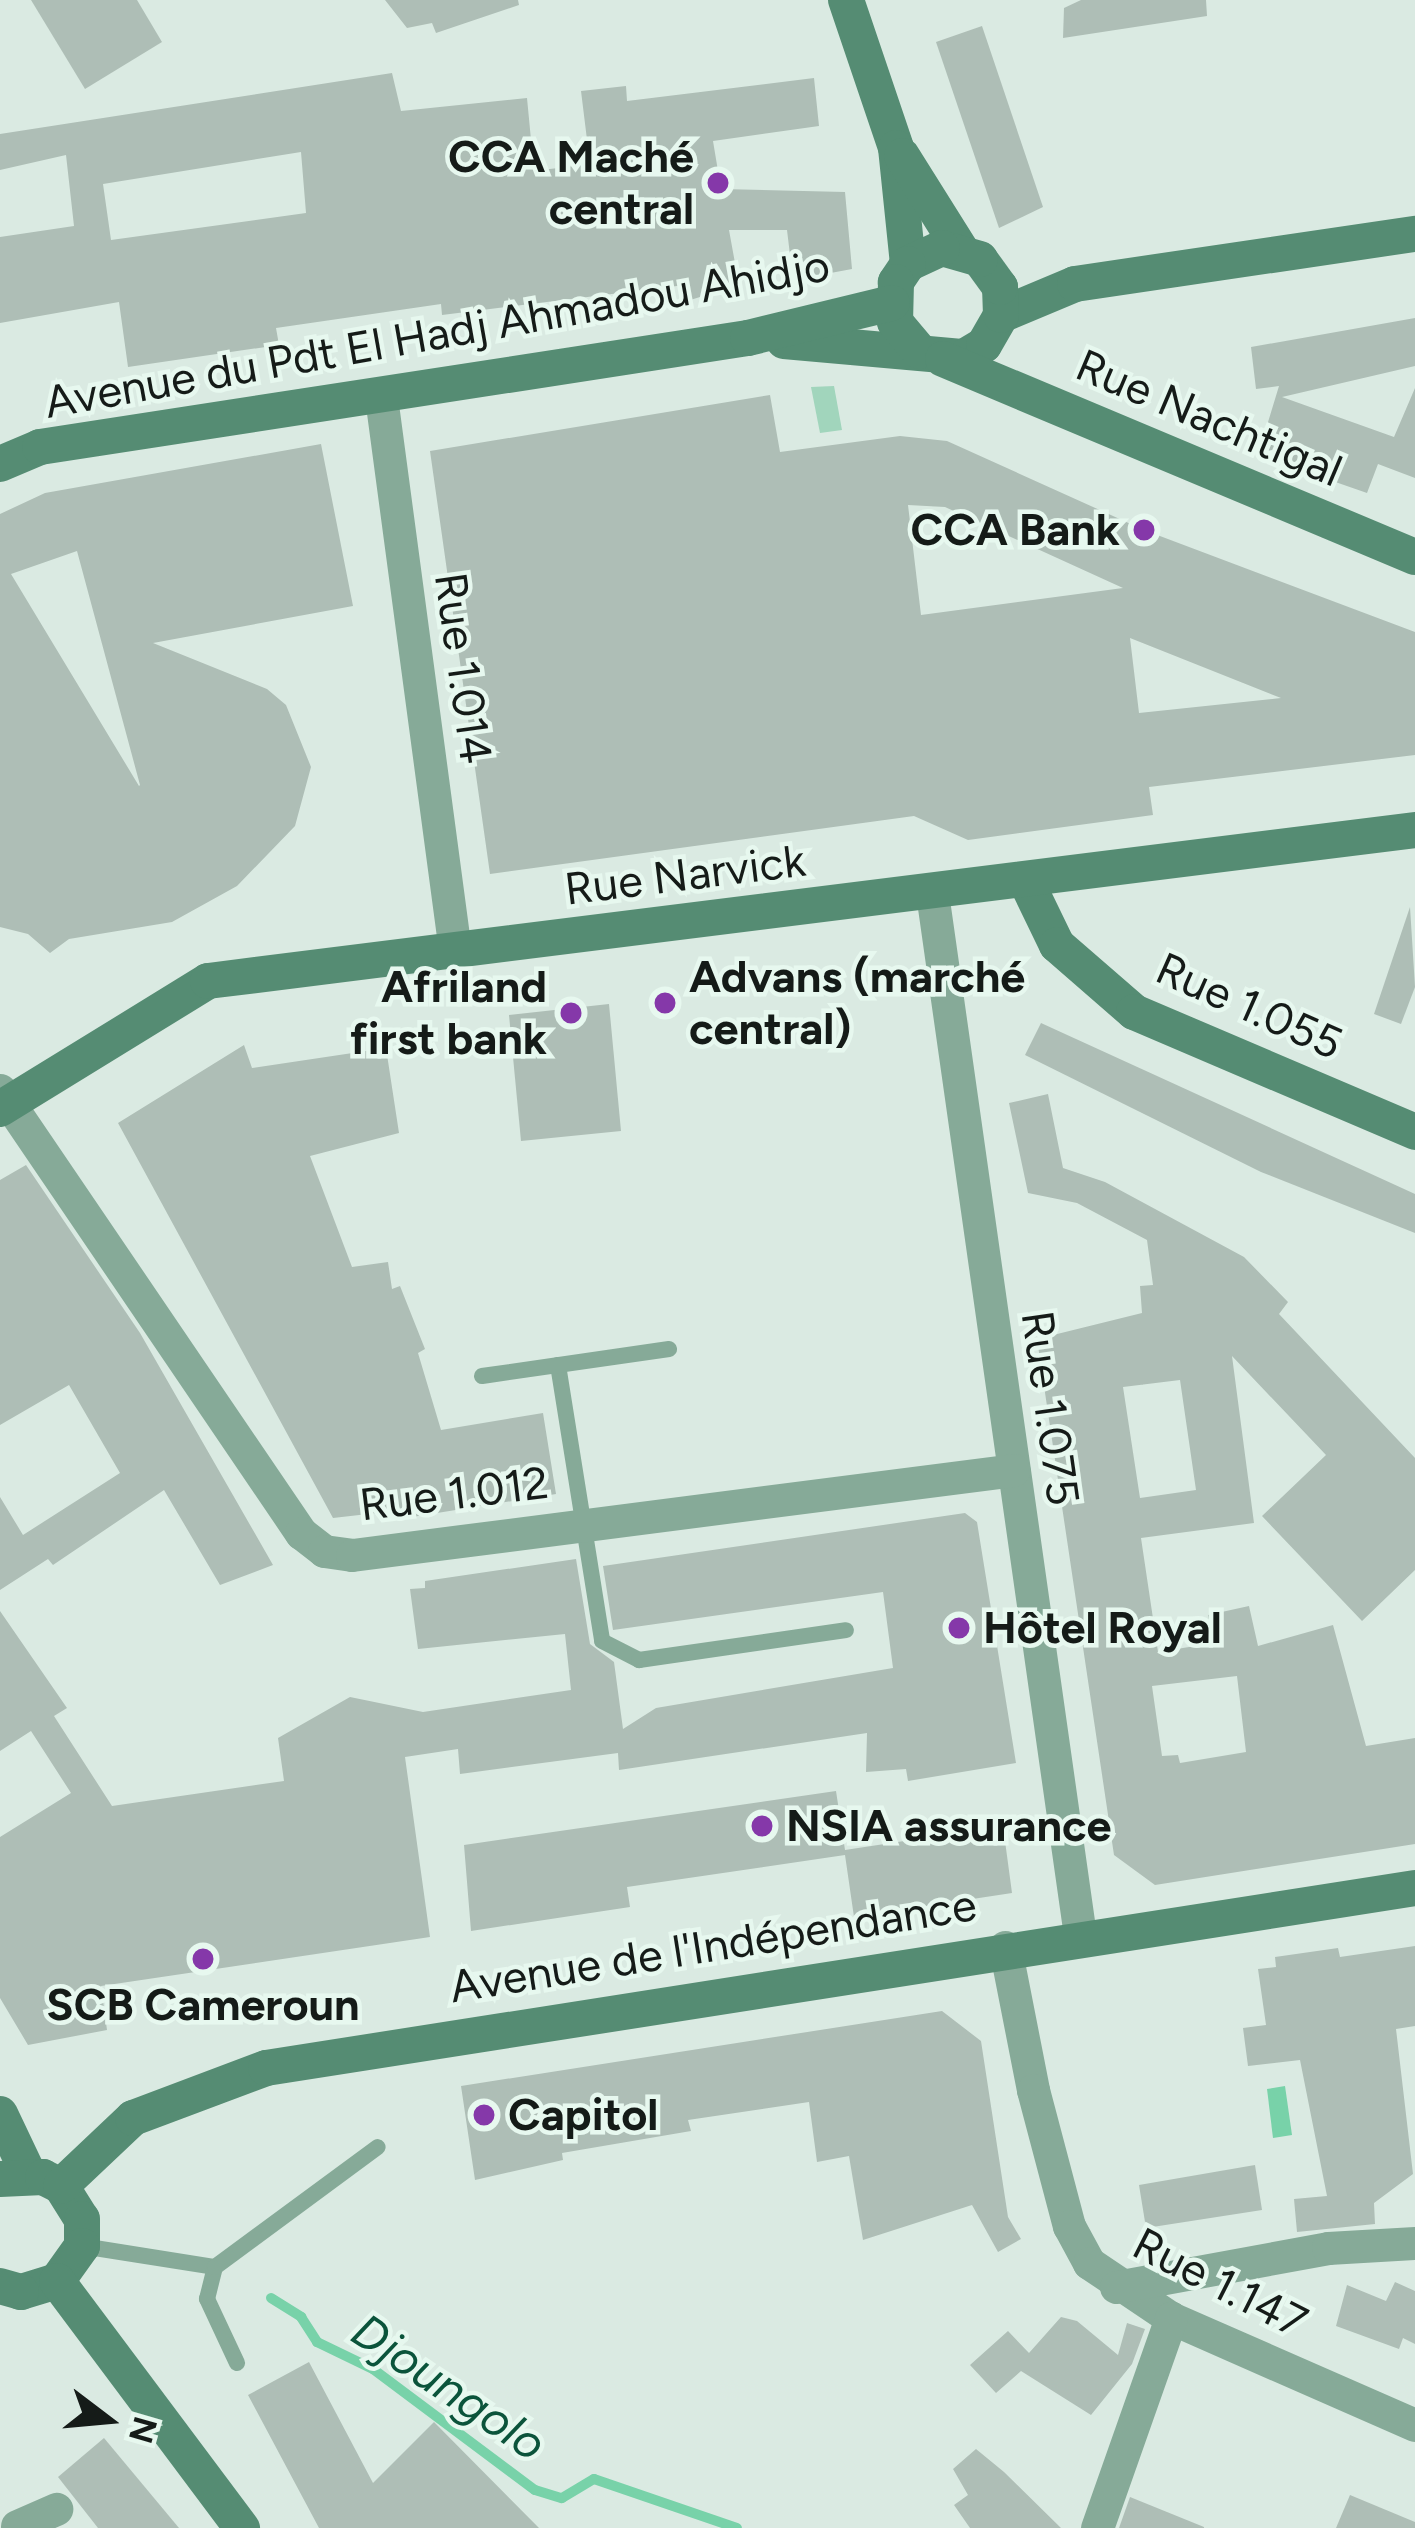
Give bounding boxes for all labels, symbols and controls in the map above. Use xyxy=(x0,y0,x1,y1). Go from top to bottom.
place label: CCA Maché central xyxy=(448,130,694,236)
marker: CCA Maché central xyxy=(705,170,731,196)
street label: Avenue du Pdt El Hadj Ahmadou Ahidjo xyxy=(40,238,834,430)
street label: Rue Nachtigal xyxy=(1068,338,1350,498)
place label: CCA Bank xyxy=(911,503,1120,557)
marker: CCA Bank xyxy=(1131,517,1157,543)
street label: Rue 1.014 xyxy=(423,569,503,767)
street label: Rue Narvick xyxy=(562,833,808,917)
street label: Rue 1.055 xyxy=(1148,941,1350,1071)
place label: Advans (marché central) xyxy=(689,950,1025,1056)
place label: Afriland first bank xyxy=(350,960,547,1066)
marker: Advans (marché central) xyxy=(652,990,678,1016)
marker: Afriland first bank xyxy=(558,1000,584,1026)
street label: Rue 1.075 xyxy=(1010,1307,1090,1509)
street label: Rue 1.012 xyxy=(357,1456,551,1532)
place label: Hôtel Royal xyxy=(983,1601,1222,1655)
marker: Hôtel Royal xyxy=(946,1615,972,1641)
place label: NSIA assurance xyxy=(786,1799,1111,1853)
marker: NSIA assurance xyxy=(749,1813,775,1839)
street label: Avenue de l'Indépendance xyxy=(446,1878,980,2014)
marker: SCB Cameroun xyxy=(190,1946,216,1972)
place label: SCB Cameroun xyxy=(46,1978,360,2032)
place label: Capitol xyxy=(508,2088,658,2142)
marker: Capitol xyxy=(471,2102,497,2128)
street label: Rue 1.147 xyxy=(1124,2216,1316,2350)
water label: Djoungolo xyxy=(341,2301,557,2473)
north arrow xyxy=(48,2360,168,2480)
text: N xyxy=(121,2412,165,2448)

